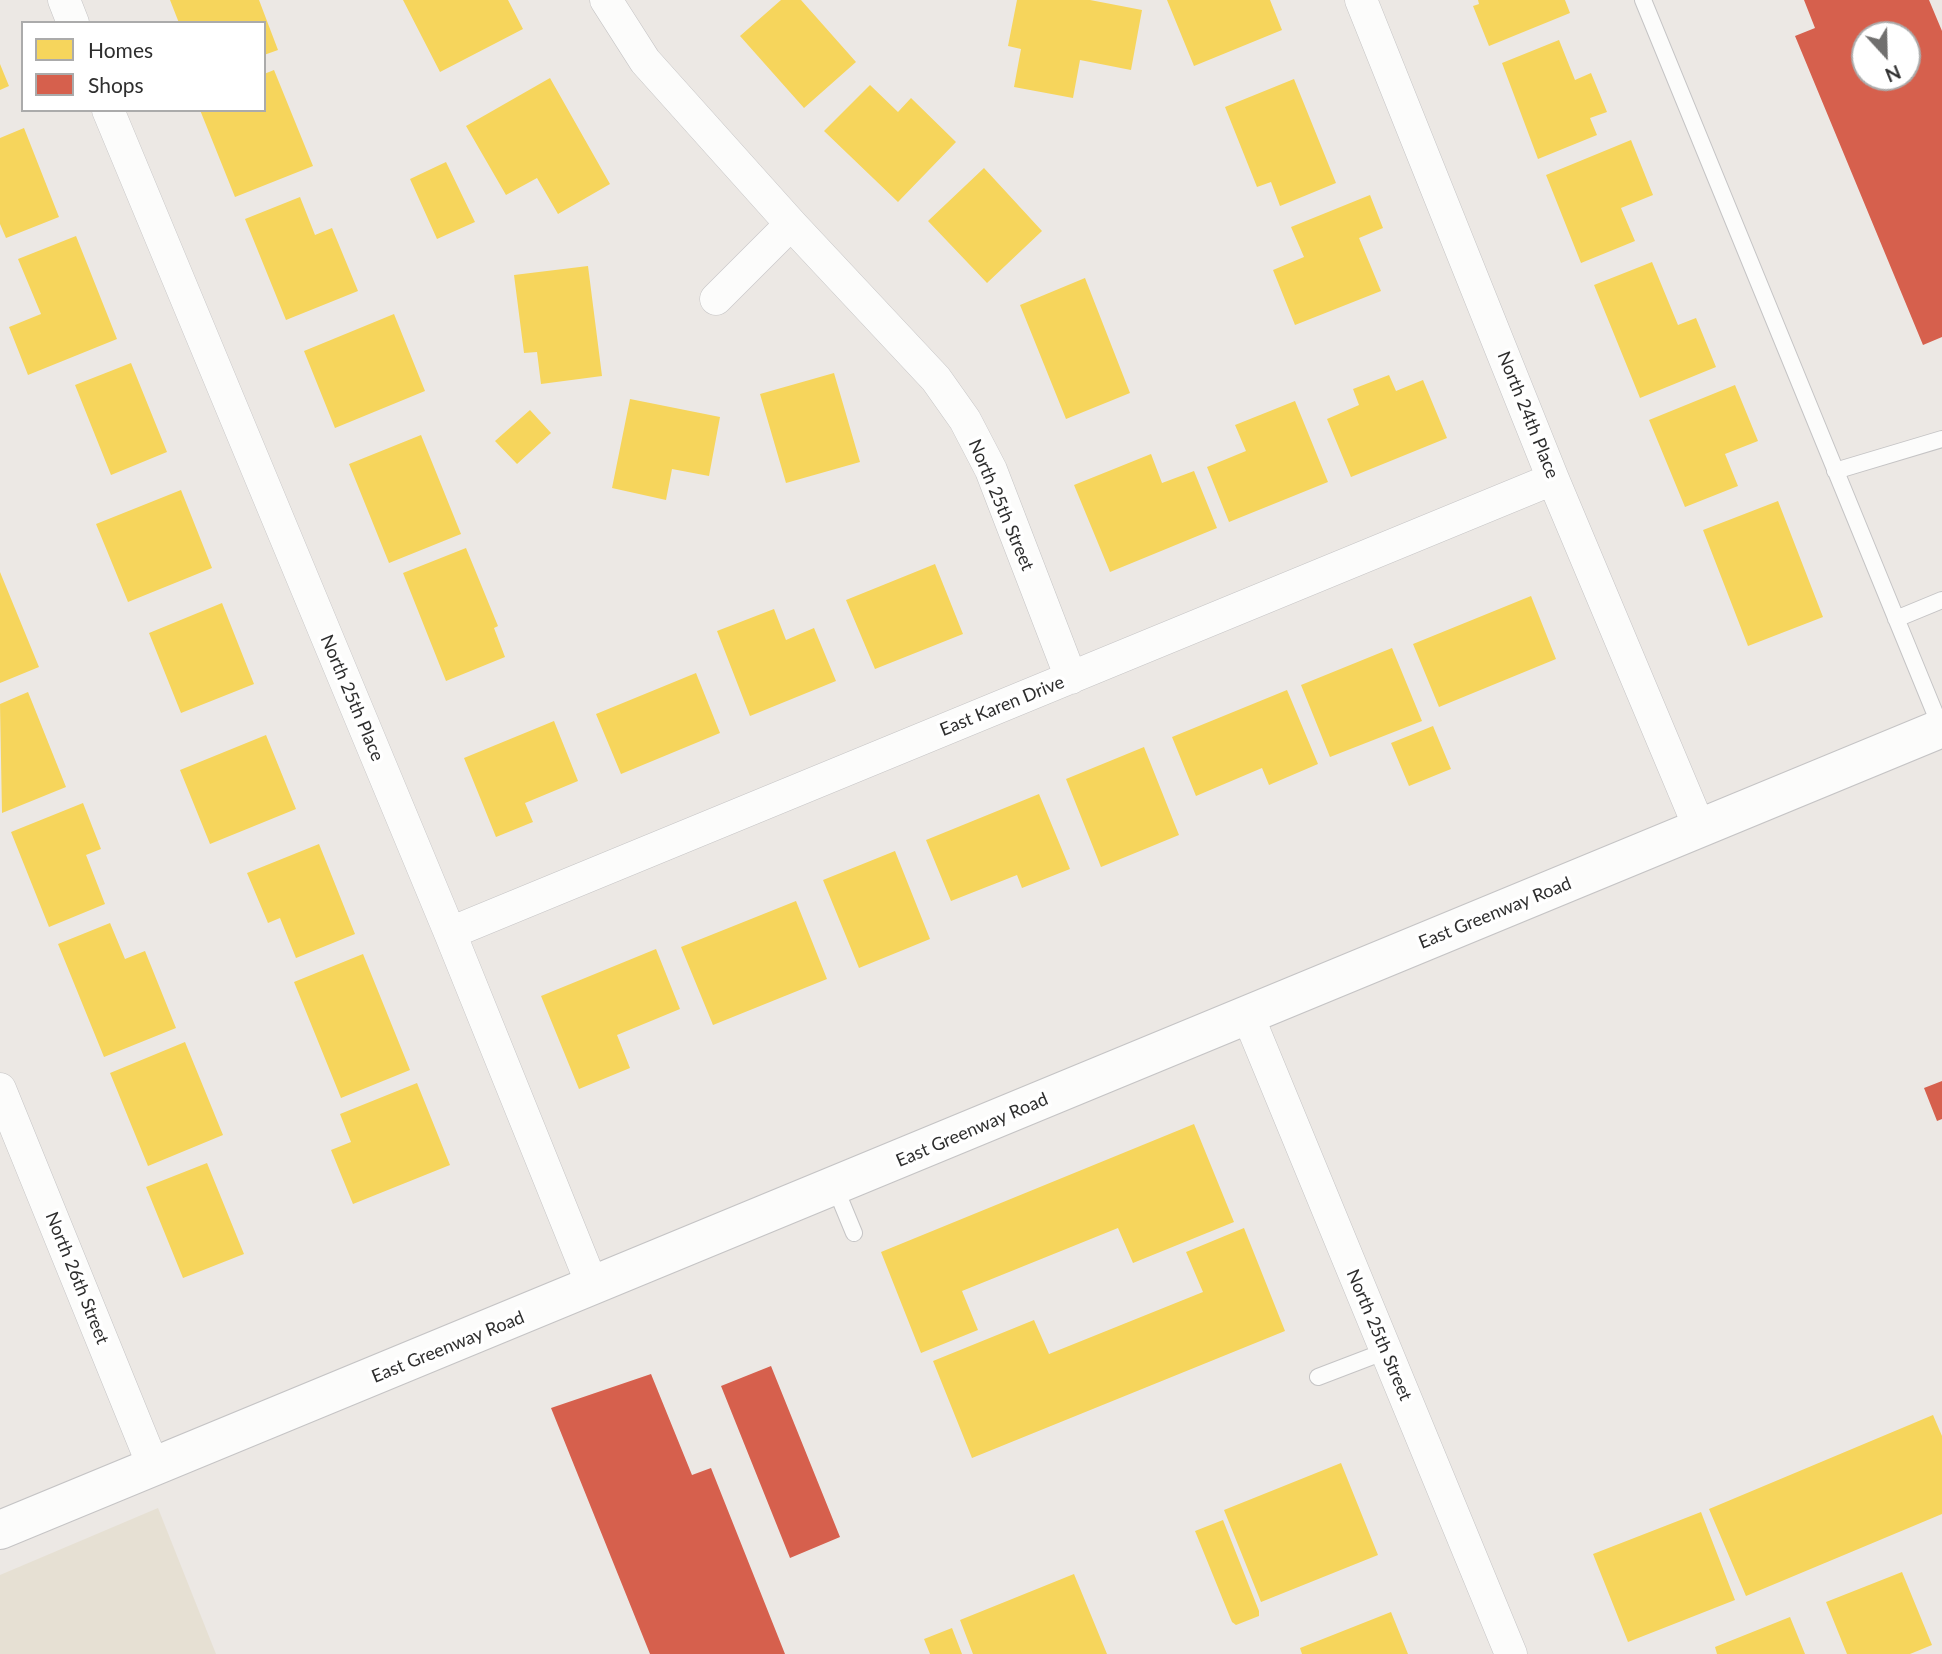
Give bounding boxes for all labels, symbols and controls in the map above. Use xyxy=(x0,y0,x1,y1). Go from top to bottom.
legend xyxy=(21,21,266,112)
north arrow xyxy=(1851,21,1921,91)
text: Homes xyxy=(88,37,153,62)
text: N xyxy=(1882,61,1904,87)
text: Shops xyxy=(88,72,144,97)
street label: North 24th Place xyxy=(1493,348,1563,482)
street label: North 25th Street xyxy=(964,436,1038,574)
street label: North 25th Place xyxy=(316,632,388,764)
street label: East Karen Drive xyxy=(937,671,1067,741)
street label: East Greenway Road xyxy=(1415,872,1575,954)
street label: East Greenway Road xyxy=(893,1088,1051,1172)
street label: North 26th Street xyxy=(41,1209,113,1347)
street label: North 25th Street xyxy=(1342,1266,1416,1404)
street label: East Greenway Road xyxy=(368,1306,528,1388)

